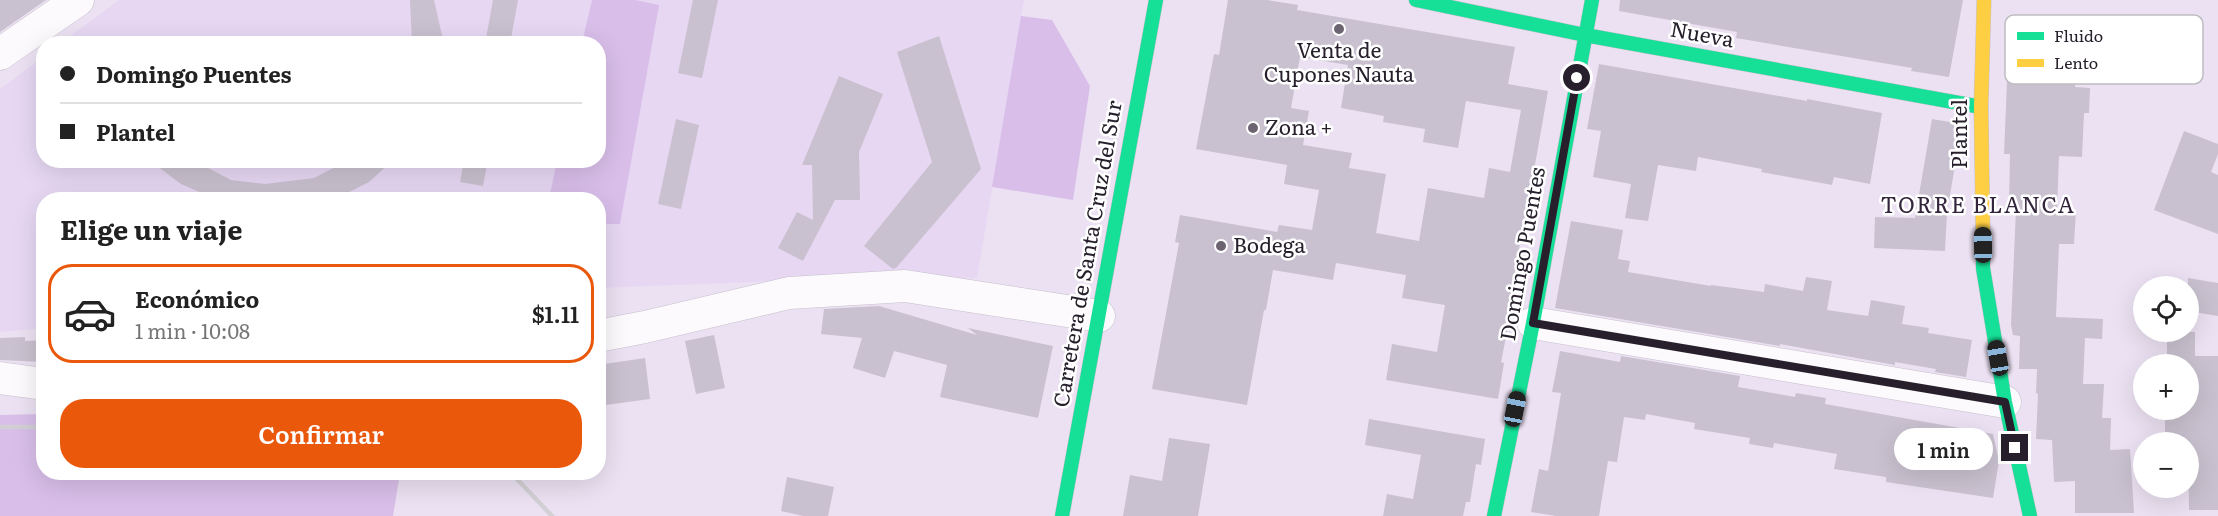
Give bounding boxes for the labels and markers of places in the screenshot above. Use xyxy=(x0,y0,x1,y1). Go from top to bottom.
marker: Venta de Cupones Nauta xyxy=(1332,22,1346,36)
place label: Venta de Cupones Nauta xyxy=(1264,33,1415,88)
place label: Zona + xyxy=(1265,110,1333,141)
marker: Zona + xyxy=(1246,121,1260,135)
place label: Bodega xyxy=(1233,228,1306,259)
marker: Bodega xyxy=(1214,239,1228,253)

